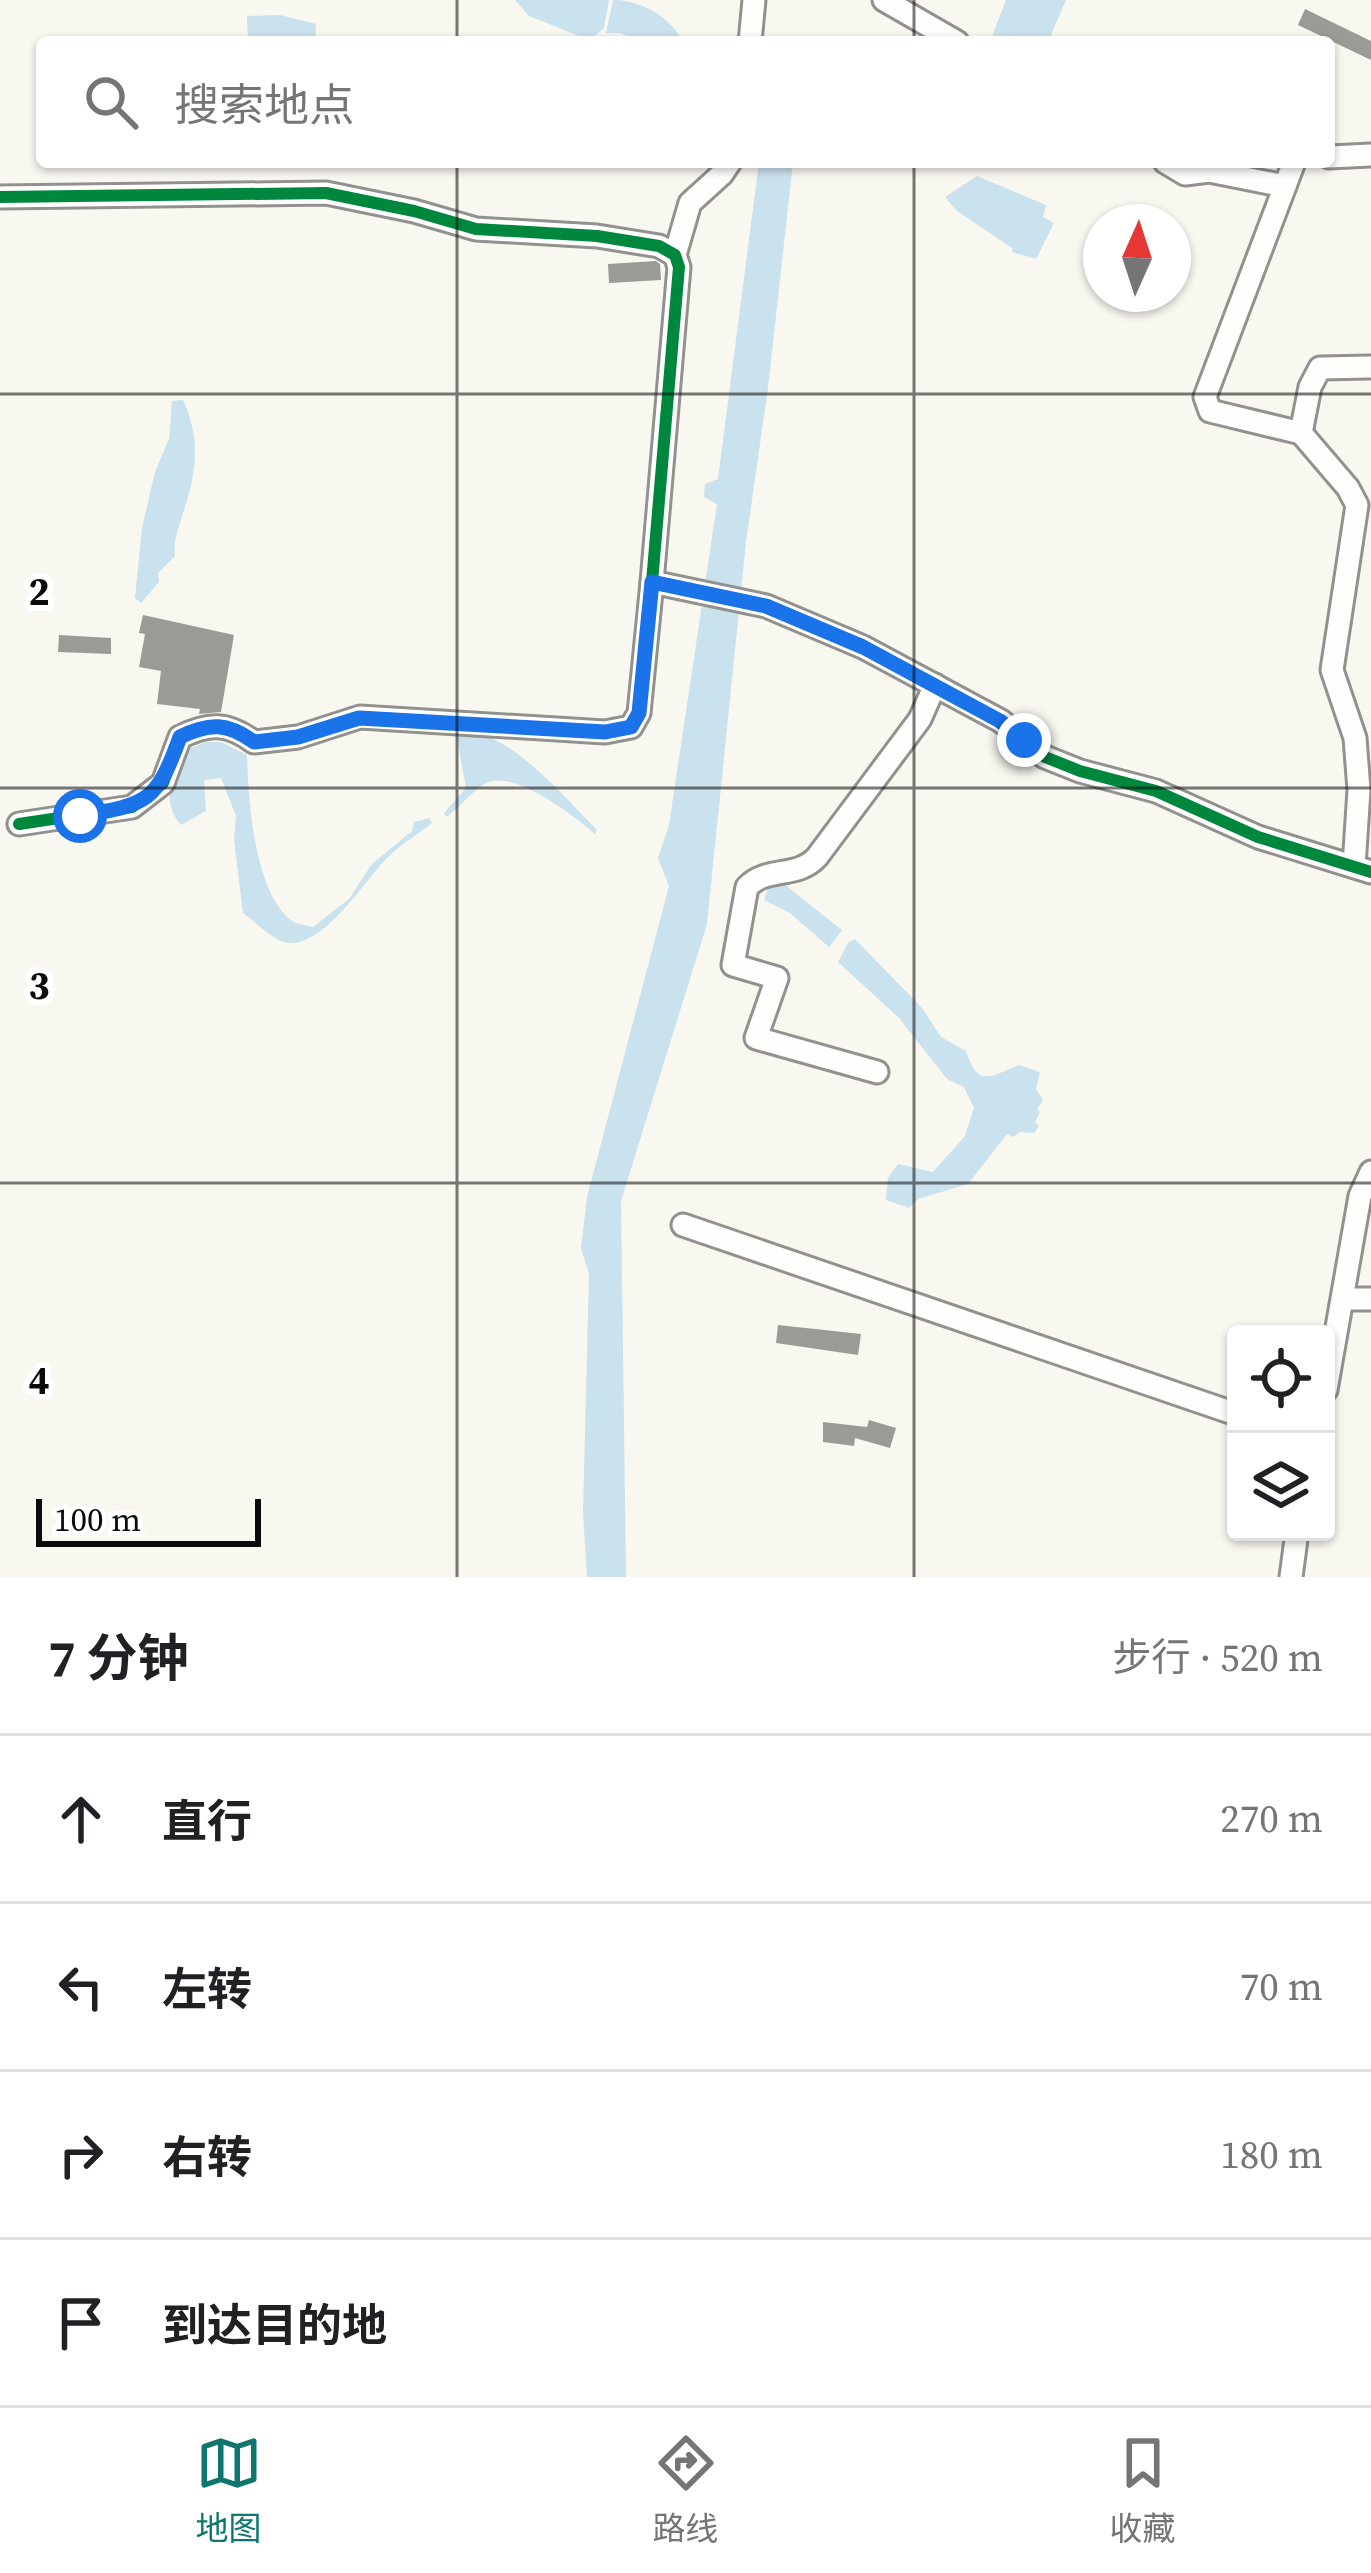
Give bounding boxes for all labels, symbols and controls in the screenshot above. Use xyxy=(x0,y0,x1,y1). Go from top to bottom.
search box xyxy=(36,36,1335,168)
icon: search xyxy=(78,69,144,135)
text: 搜索地点 xyxy=(174,74,354,136)
north arrow xyxy=(1083,204,1191,312)
text: 2 xyxy=(28,565,50,618)
route end xyxy=(997,713,1051,767)
route start xyxy=(53,789,107,843)
text: 3 xyxy=(28,959,50,1012)
map controls xyxy=(1227,1325,1335,1541)
button: locate xyxy=(1227,1325,1335,1433)
text: 4 xyxy=(28,1354,50,1407)
button: layers xyxy=(1227,1433,1335,1541)
scale bar xyxy=(36,1493,261,1546)
text: 100 m xyxy=(54,1497,141,1542)
text: 7 分钟 xyxy=(48,1623,189,1693)
text: 步行 · 520 m xyxy=(1112,1631,1323,1684)
icon: ahead xyxy=(48,1786,114,1852)
text: 直行 xyxy=(162,1790,252,1852)
text: 270 m xyxy=(1220,1792,1323,1845)
icon: left xyxy=(48,1954,114,2020)
text: 左转 xyxy=(162,1958,252,2020)
text: 70 m xyxy=(1240,1960,1323,2013)
icon: right xyxy=(48,2122,114,2188)
text: 右转 xyxy=(162,2126,252,2188)
text: 180 m xyxy=(1220,2128,1323,2181)
icon: arrive xyxy=(48,2290,114,2356)
text: 到达目的地 xyxy=(162,2294,387,2356)
tab: 地图 xyxy=(196,2430,262,2551)
tab: 路线 xyxy=(653,2430,719,2551)
tab: 收藏 xyxy=(1110,2430,1176,2551)

